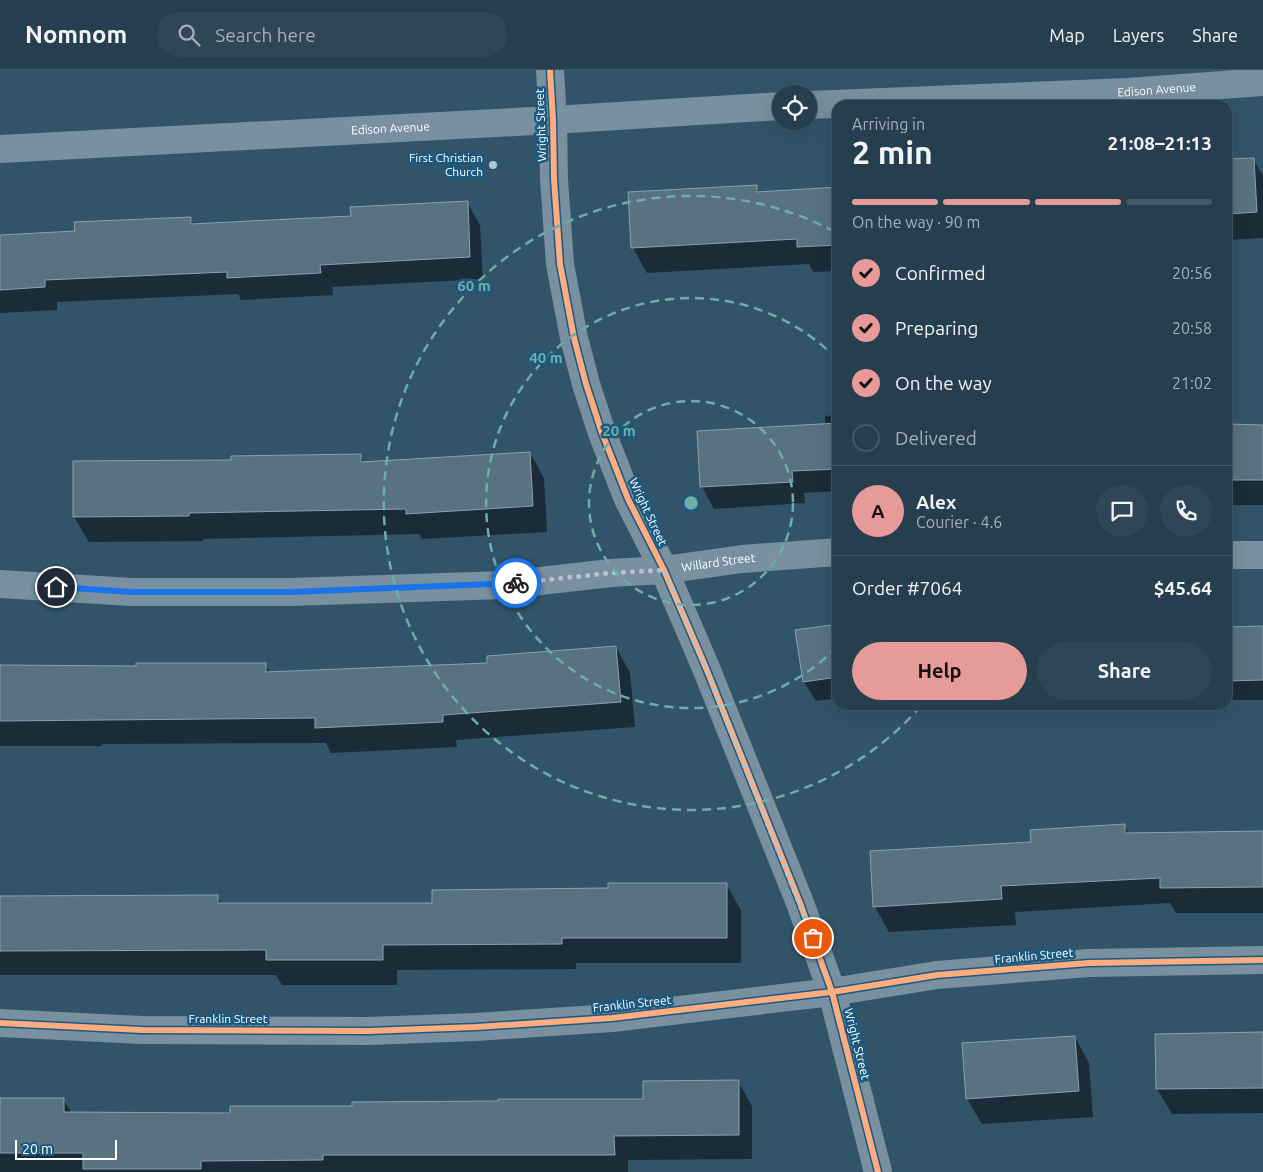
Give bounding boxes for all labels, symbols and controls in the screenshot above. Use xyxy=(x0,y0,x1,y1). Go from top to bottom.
search box xyxy=(157,12,507,57)
text: Nomnom xyxy=(25,21,127,48)
icon: search xyxy=(175,21,203,49)
text: Search here xyxy=(215,24,316,46)
text: Map xyxy=(1049,25,1085,45)
text: Layers xyxy=(1113,25,1164,45)
text: Share xyxy=(1192,25,1238,45)
street label: Edison Avenue xyxy=(1117,80,1196,98)
map controls xyxy=(772,85,817,130)
button: locate xyxy=(772,85,817,130)
street label: Wright Street xyxy=(533,88,548,162)
text: Arriving in xyxy=(852,115,925,133)
street label: Edison Avenue xyxy=(351,119,430,137)
text: 21:08–21:13 xyxy=(1107,132,1212,154)
text: 2 min xyxy=(852,134,933,170)
place label: First Christian Church xyxy=(409,151,483,178)
marker: First Christian Church xyxy=(487,159,499,171)
text: On the way · 90 m xyxy=(852,213,980,231)
icon: check xyxy=(852,259,880,287)
text: Confirmed xyxy=(895,262,986,284)
text: 20:56 xyxy=(1172,264,1212,282)
text: 60 m xyxy=(457,277,491,294)
icon: check xyxy=(852,314,880,342)
text: Preparing xyxy=(895,317,979,339)
text: 20:58 xyxy=(1172,319,1212,337)
text: 40 m xyxy=(529,349,563,366)
icon: check xyxy=(852,369,880,397)
text: On the way xyxy=(895,372,992,394)
text: 21:02 xyxy=(1172,374,1212,392)
text: 20 m xyxy=(602,422,636,439)
text: Delivered xyxy=(895,427,977,449)
street label: Wright Street xyxy=(627,476,670,548)
button: chat xyxy=(1096,485,1148,537)
button: phone xyxy=(1160,485,1212,537)
text: Alex xyxy=(916,491,956,513)
centre of rings xyxy=(682,494,700,512)
text: A xyxy=(871,500,885,522)
text: Courier · 4.6 xyxy=(916,513,1002,531)
street label: Willard Street xyxy=(680,551,756,573)
courier xyxy=(491,558,541,608)
pin xyxy=(35,566,77,608)
icon: bike xyxy=(502,569,530,597)
icon: home xyxy=(42,573,70,601)
text: Order #7064 xyxy=(852,577,962,599)
text: $45.64 xyxy=(1154,577,1212,599)
button: Help xyxy=(852,642,1027,700)
button: Share xyxy=(1037,642,1212,700)
pin xyxy=(792,917,834,959)
icon: bag xyxy=(799,924,827,952)
street label: Franklin Street xyxy=(994,946,1074,965)
street label: Franklin Street xyxy=(592,993,672,1014)
street label: Wright Street xyxy=(842,1007,873,1081)
street label: Franklin Street xyxy=(189,1012,268,1025)
scale bar xyxy=(15,1137,118,1160)
text: 20 m xyxy=(22,1141,53,1157)

